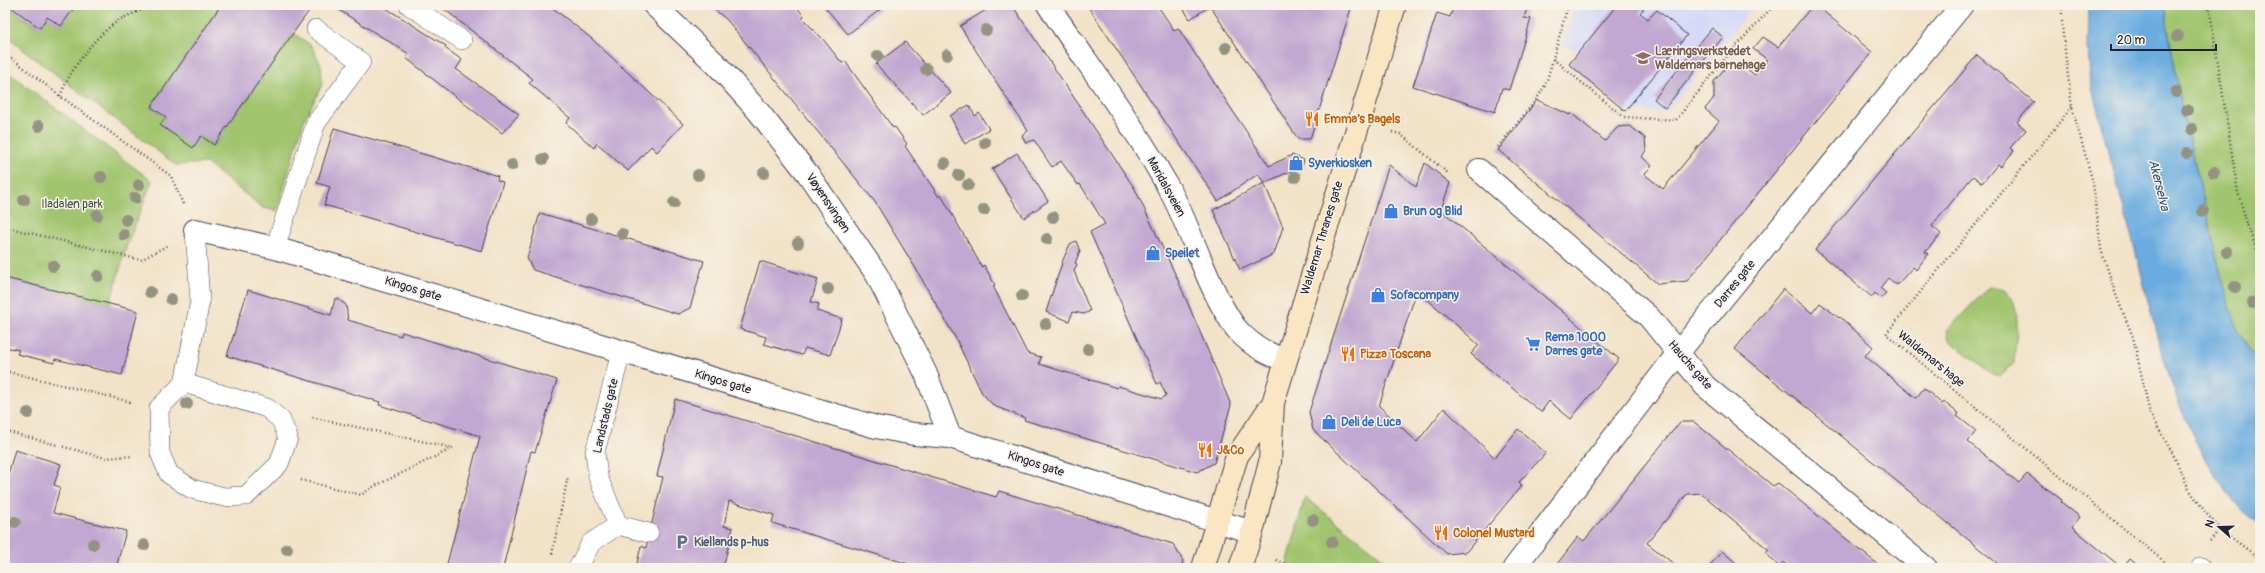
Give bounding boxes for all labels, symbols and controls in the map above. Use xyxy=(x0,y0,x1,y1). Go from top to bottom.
scale bar xyxy=(2111,26,2216,52)
text: 20 m xyxy=(2117,33,2146,48)
place label: Læringsverkstedet Waldemars barnehage xyxy=(1655,44,1767,73)
school or university icon: Læringsverkstedet Waldemars barnehage xyxy=(1634,49,1652,67)
restaurant icon: Emma’s Bagels xyxy=(1303,110,1321,128)
place label: Emma’s Bagels xyxy=(1324,112,1401,127)
street label: Maridalsveien xyxy=(1143,154,1189,220)
shop icon: Syverkiosken xyxy=(1287,154,1305,172)
place label: Syverkiosken xyxy=(1308,156,1372,171)
water label: Akerselva xyxy=(2145,158,2173,213)
street label: Vøyensvingen xyxy=(803,170,854,236)
street label: Waldemar Thranes gate xyxy=(1298,179,1346,297)
park label: Iladalen park xyxy=(41,197,103,212)
shop icon: Brun og Blid xyxy=(1382,202,1400,220)
place label: Brun og Blid xyxy=(1403,204,1462,219)
shop icon: Speilet xyxy=(1144,244,1162,262)
place label: Speilet xyxy=(1165,246,1200,261)
street label: Darres gate xyxy=(1711,257,1759,311)
street label: Kingos gate xyxy=(383,273,443,305)
shop icon: Sofacompany xyxy=(1369,286,1387,304)
place label: Sofacompany xyxy=(1390,288,1460,303)
street label: Waldemars hage xyxy=(1894,327,1968,391)
place label: Rema 1000 Darres gate xyxy=(1545,330,1606,359)
supermarket icon: Rema 1000 Darres gate xyxy=(1524,335,1542,353)
street label: Hauchs gate xyxy=(1664,337,1716,393)
restaurant icon: Pizza Toscana xyxy=(1339,345,1357,363)
place label: Pizza Toscana xyxy=(1360,347,1431,362)
street label: Kingos gate xyxy=(693,366,753,398)
street label: Landstads gate xyxy=(590,377,622,455)
shop icon: Deli de Luca xyxy=(1320,413,1338,431)
place label: Deli de Luca xyxy=(1341,415,1401,430)
restaurant icon: J&Co xyxy=(1196,441,1214,459)
place label: J&Co xyxy=(1217,443,1245,458)
street label: Kingos gate xyxy=(1006,448,1066,480)
north arrow xyxy=(2199,507,2239,547)
text: N xyxy=(2203,518,2218,529)
restaurant icon: Colonel Mustard xyxy=(1432,524,1450,542)
place label: Colonel Mustard xyxy=(1453,526,1535,541)
parking icon: Kiellands p-hus xyxy=(673,533,691,551)
place label: Kiellands p-hus xyxy=(694,535,769,550)

